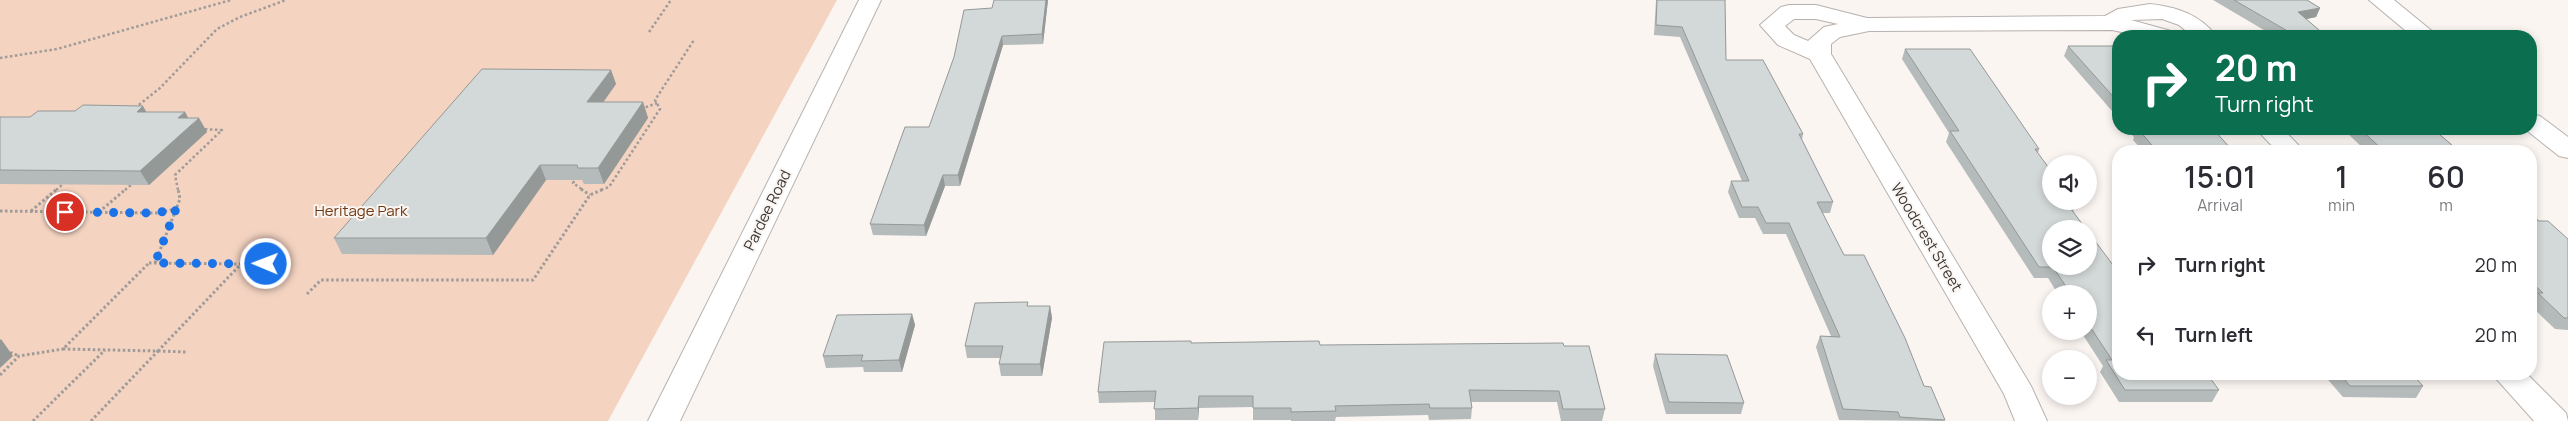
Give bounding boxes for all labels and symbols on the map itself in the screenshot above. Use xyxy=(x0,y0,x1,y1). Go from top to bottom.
street label: Pardee Road xyxy=(738,166,796,254)
street label: Woodcrest Street xyxy=(1886,179,1968,295)
pin xyxy=(44,191,86,233)
park label: Heritage Park xyxy=(315,200,408,221)
position arrow xyxy=(239,237,291,289)

